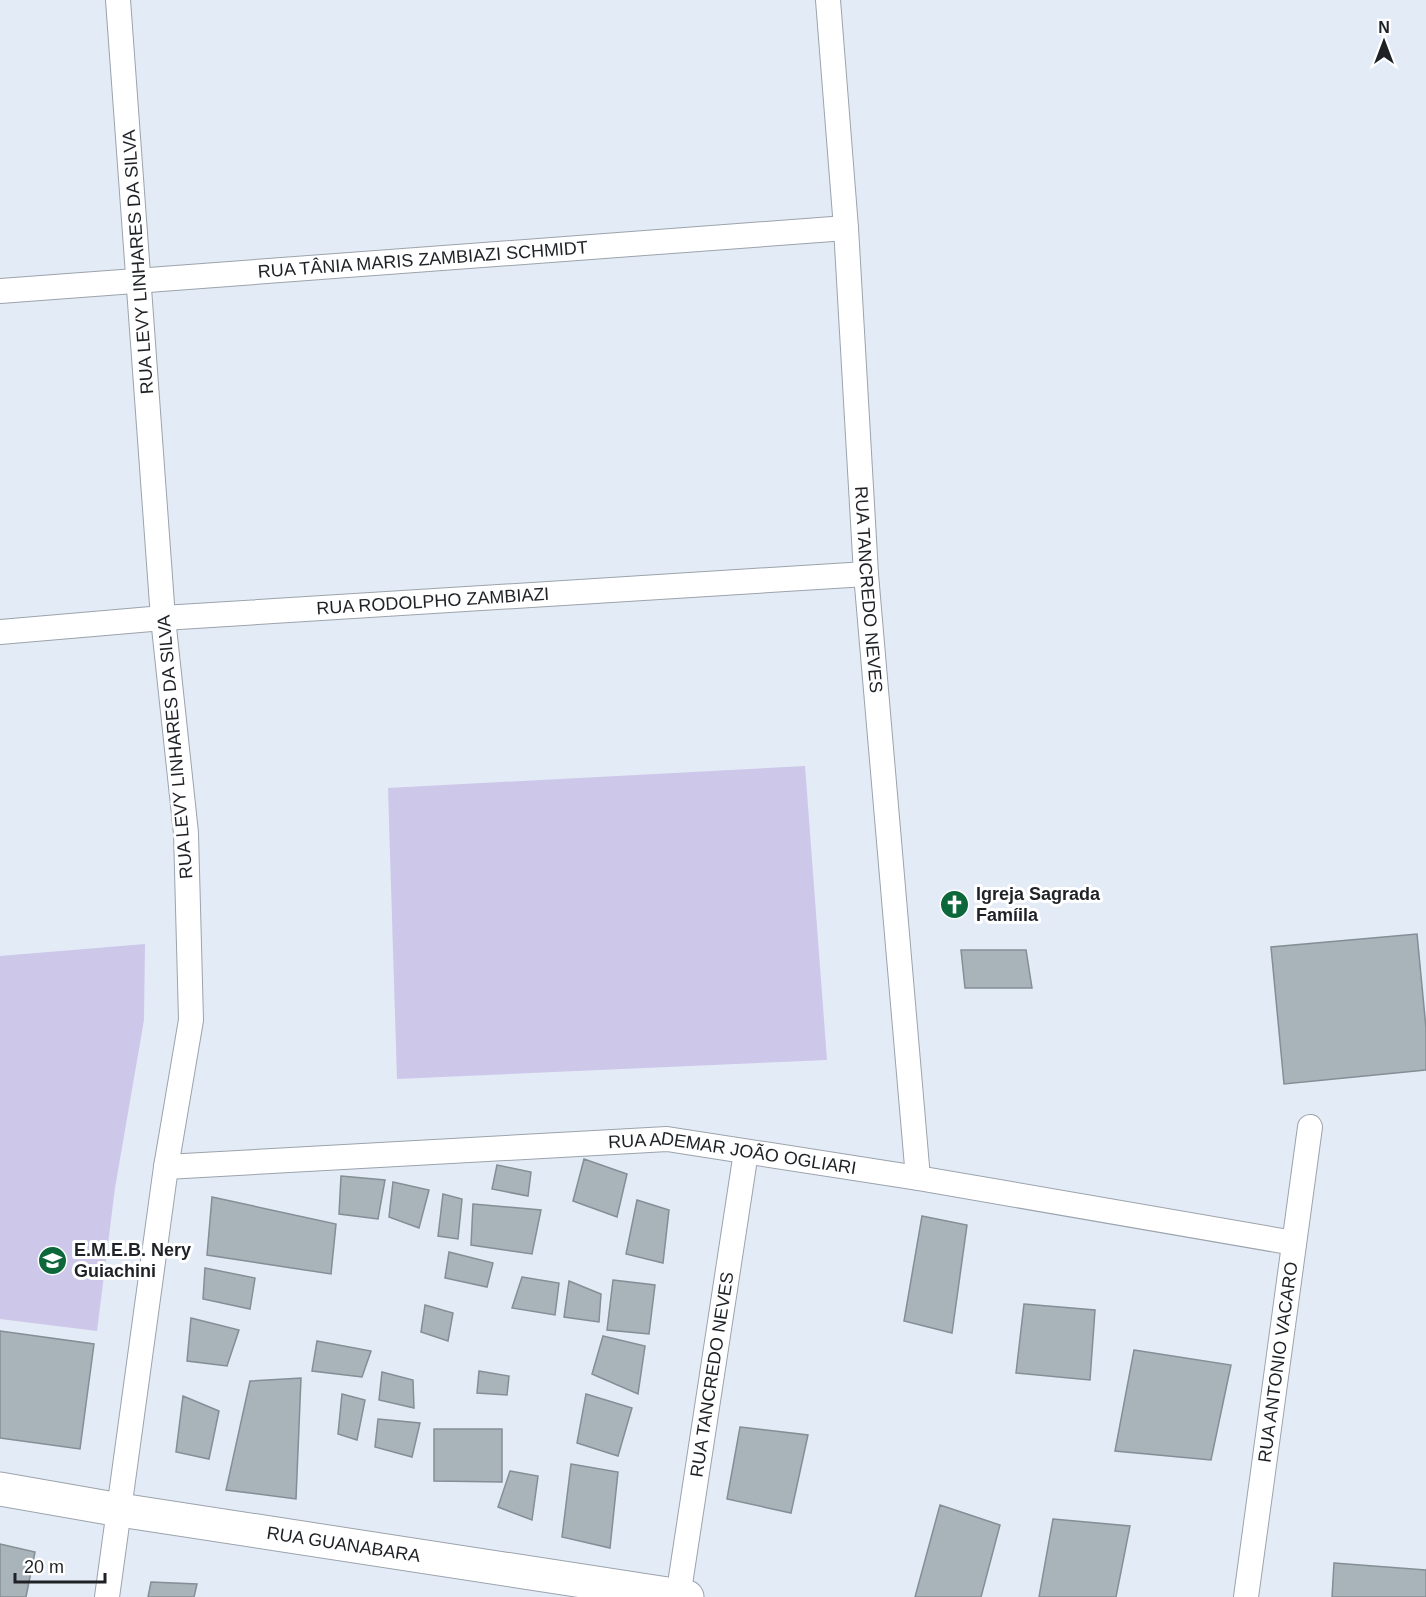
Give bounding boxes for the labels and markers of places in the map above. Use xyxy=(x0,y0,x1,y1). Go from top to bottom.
place label: Igreja Sagrada Famíila xyxy=(976,884,1101,925)
church icon: Igreja Sagrada Famíila xyxy=(939,888,971,920)
place label: E.M.E.B. Nery Guiachini xyxy=(74,1240,191,1281)
school or university icon: E.M.E.B. Nery Guiachini xyxy=(37,1244,69,1276)

